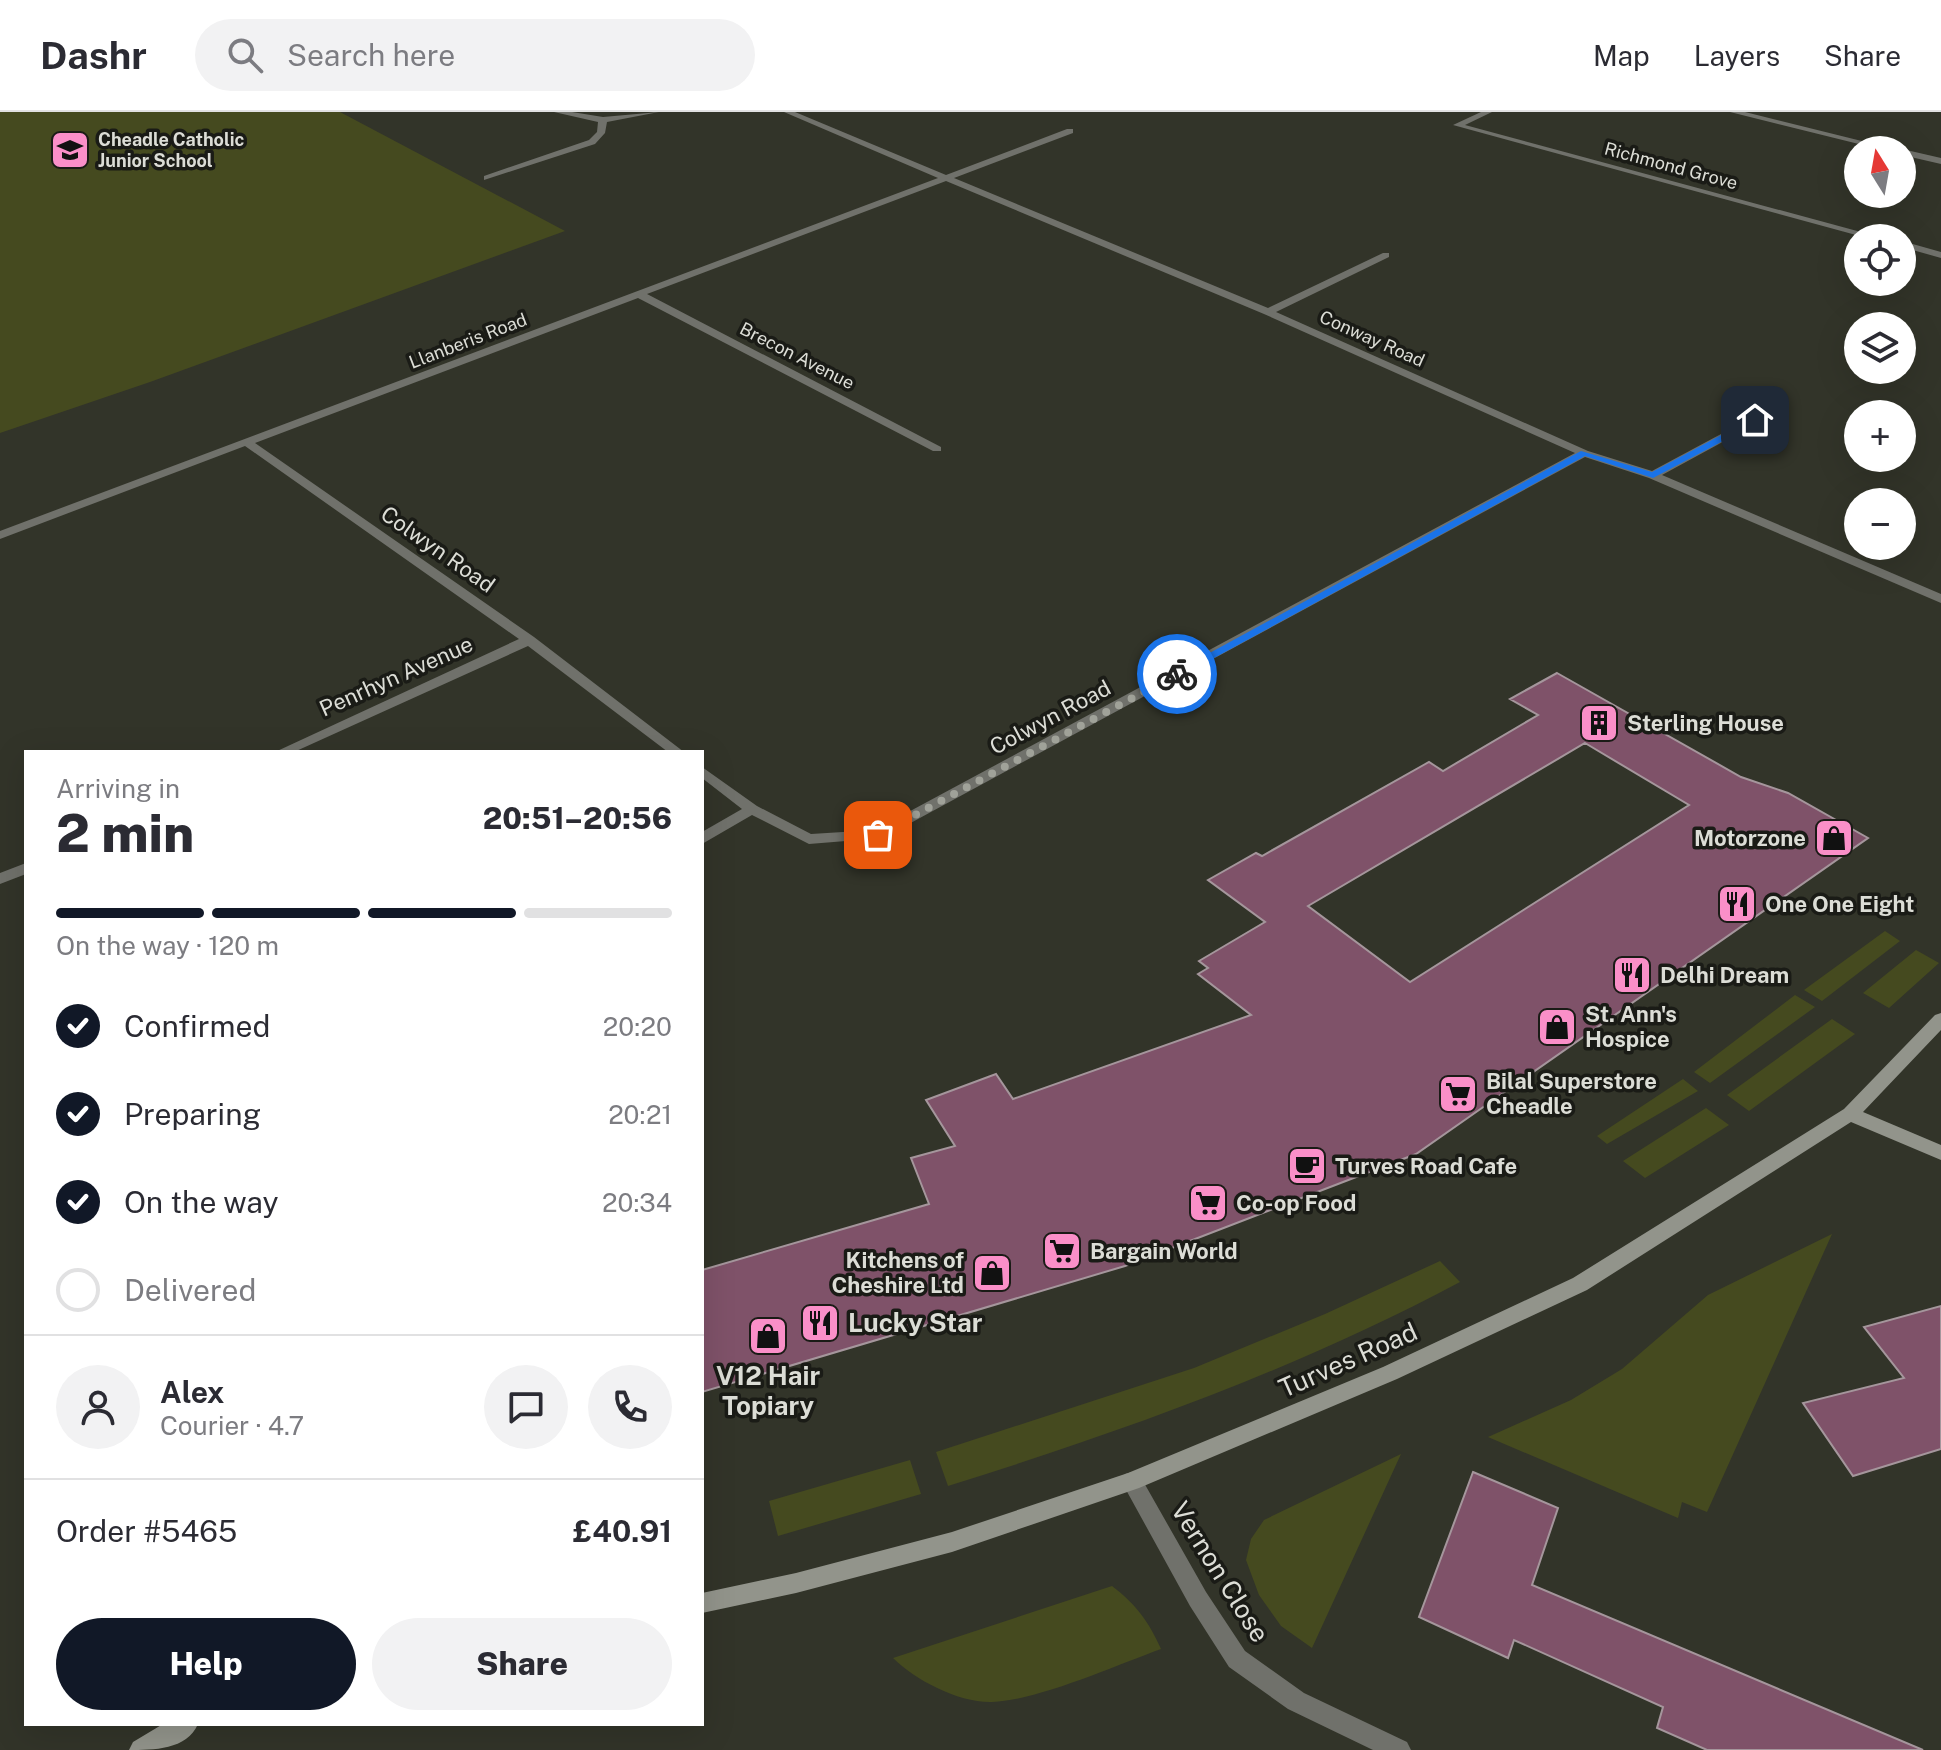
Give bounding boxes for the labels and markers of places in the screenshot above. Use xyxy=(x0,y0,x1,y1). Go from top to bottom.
school or university icon: Cheadle Catholic Junior School xyxy=(49,129,91,171)
place label: Cheadle Catholic Junior School xyxy=(98,129,245,171)
pin xyxy=(1721,386,1789,454)
building icon: Sterling House xyxy=(1578,702,1620,744)
place label: Sterling House xyxy=(1627,710,1784,736)
pin xyxy=(844,801,912,869)
shop icon: Motorzone xyxy=(1813,817,1855,859)
place label: Motorzone xyxy=(1694,825,1806,851)
restaurant icon: One One Eight xyxy=(1716,883,1758,925)
place label: One One Eight xyxy=(1765,891,1914,917)
restaurant icon: Delhi Dream xyxy=(1611,954,1653,996)
place label: Delhi Dream xyxy=(1660,962,1789,988)
place label: St. Ann's Hospice xyxy=(1585,1001,1677,1052)
shop icon: St. Ann's Hospice xyxy=(1536,1006,1578,1048)
place label: Bilal Superstore Cheadle xyxy=(1486,1068,1657,1119)
supermarket icon: Bilal Superstore Cheadle xyxy=(1437,1073,1479,1115)
cafe icon: Turves Road Cafe xyxy=(1286,1145,1328,1187)
place label: Turves Road Cafe xyxy=(1335,1153,1517,1179)
supermarket icon: Co-op Food xyxy=(1187,1182,1229,1224)
place label: Co-op Food xyxy=(1236,1190,1356,1216)
supermarket icon: Bargain World xyxy=(1041,1230,1083,1272)
place label: Bargain World xyxy=(1090,1238,1238,1264)
place label: Kitchens of Cheshire Ltd xyxy=(831,1247,964,1298)
shop icon: Kitchens of Cheshire Ltd xyxy=(971,1252,1013,1294)
restaurant icon: Lucky Star xyxy=(799,1302,841,1344)
place label: Lucky Star xyxy=(848,1307,983,1338)
shop icon: V12 Hair Topiary xyxy=(747,1315,789,1357)
place label: V12 Hair Topiary xyxy=(716,1360,820,1421)

